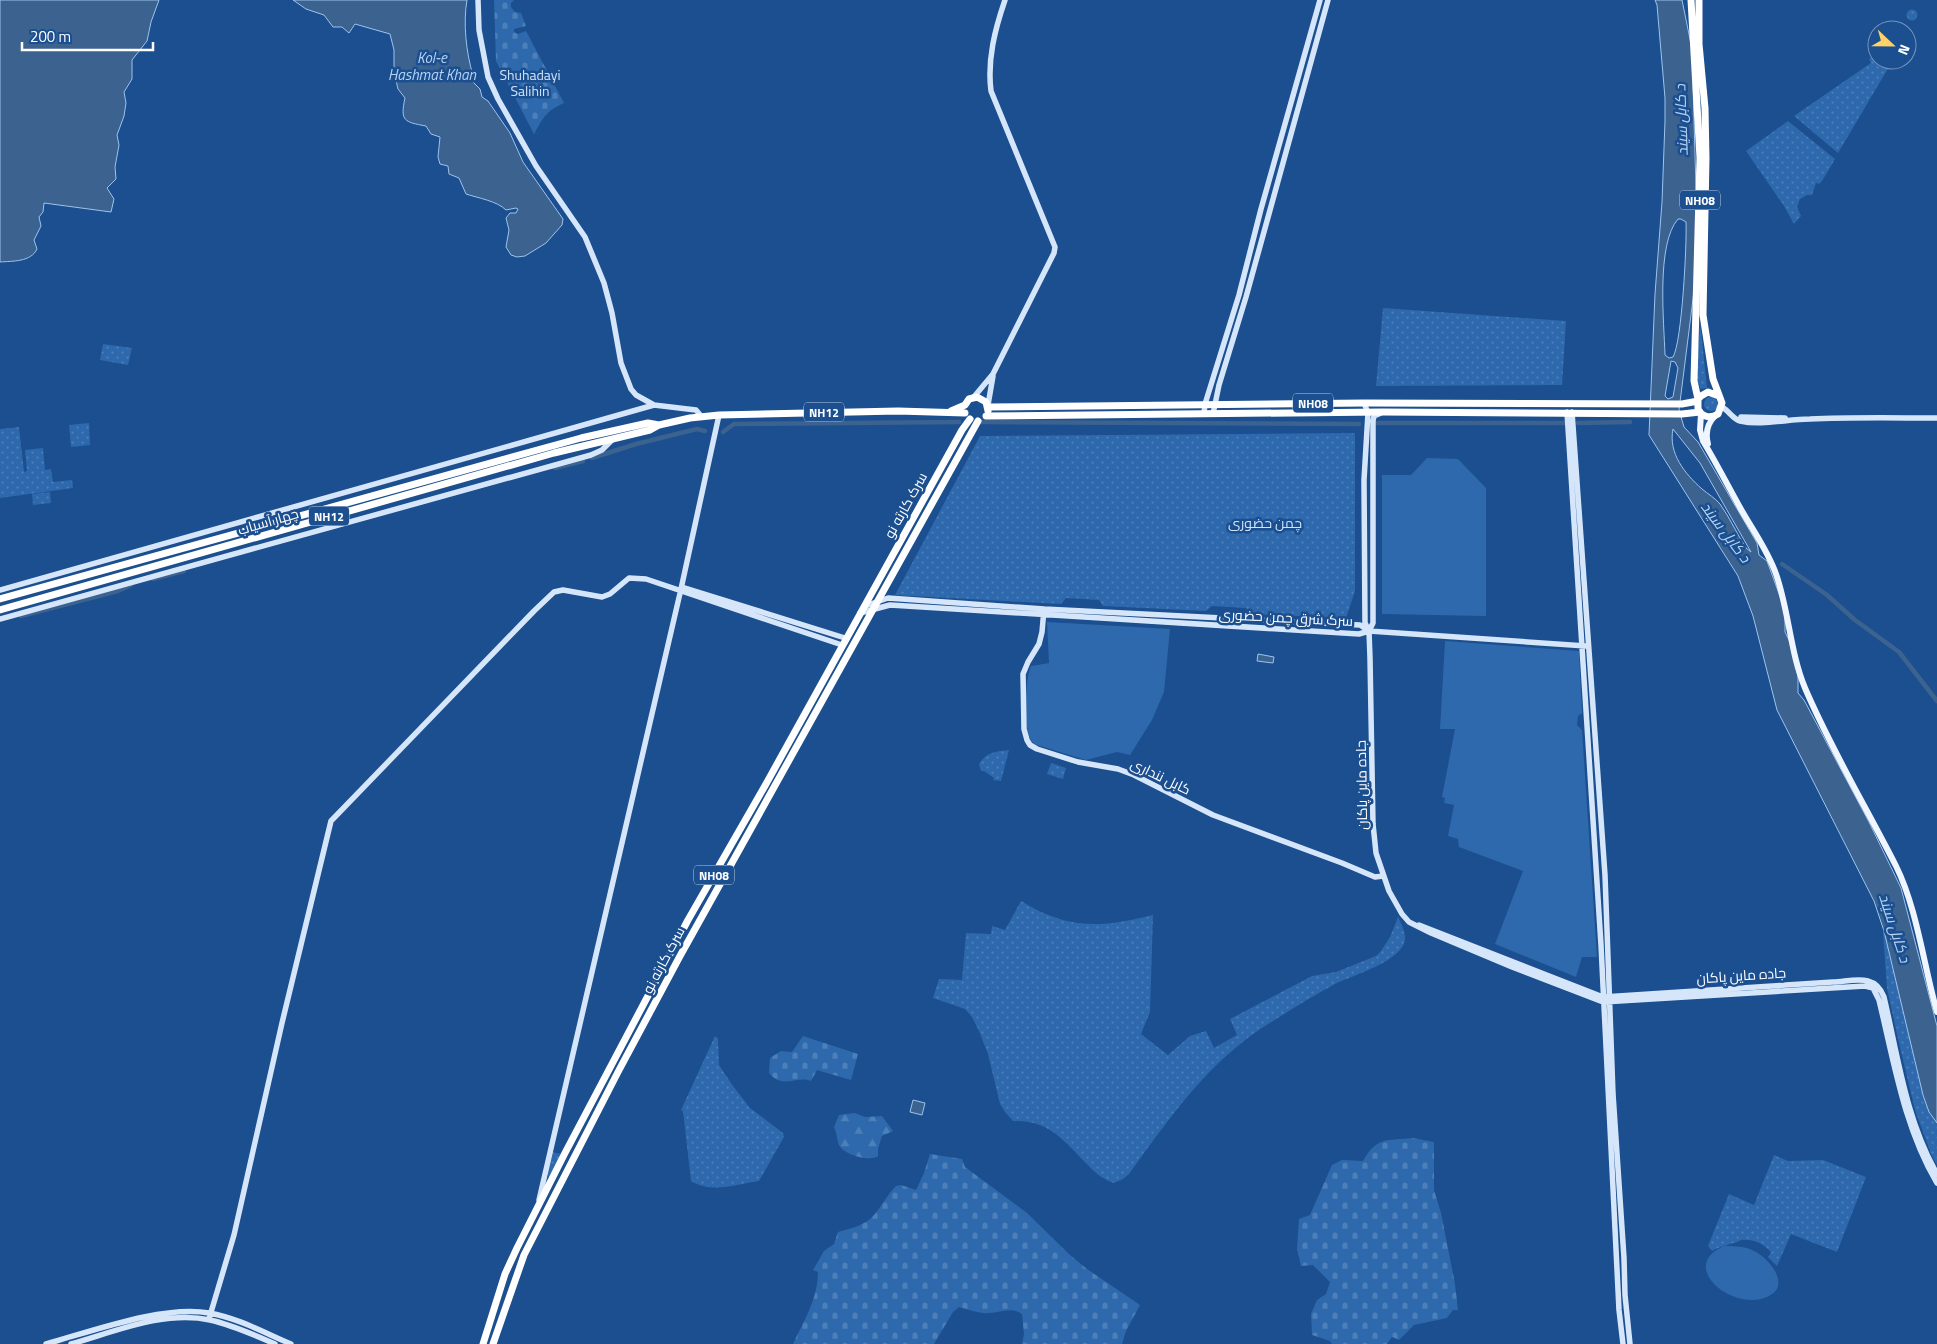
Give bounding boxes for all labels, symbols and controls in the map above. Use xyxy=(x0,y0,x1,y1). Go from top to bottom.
scale bar xyxy=(22,20,154,52)
north arrow xyxy=(1867,20,1917,70)
text: 200 m xyxy=(30,25,71,48)
text: N xyxy=(1893,42,1916,58)
water label: Kol-e Hashmat Khan xyxy=(388,46,477,86)
park label: Shuhadayi Salihin xyxy=(499,64,561,101)
water label: د کابل سيند xyxy=(1668,83,1694,156)
road number: NH08 xyxy=(1680,190,1720,210)
road number: NH08 xyxy=(1293,393,1333,412)
road number: NH12 xyxy=(804,402,844,422)
street label: سرک کارته نو xyxy=(878,468,932,542)
water label: د کابل سيند xyxy=(1695,497,1757,568)
street label: چهار آسیاب xyxy=(235,502,301,540)
road number: NH12 xyxy=(309,506,349,526)
park label: چمن حضوری xyxy=(1228,512,1302,533)
street label: سرک شرق چمن حضوری xyxy=(1218,603,1354,631)
street label: جاده ماین پاکان xyxy=(1350,740,1372,830)
street label: کابل ننداری xyxy=(1127,752,1195,800)
road number: NH08 xyxy=(694,866,734,884)
water label: د کابل سيند xyxy=(1873,890,1917,966)
street label: سرک کارته نو xyxy=(637,923,689,997)
street label: جاده ماین پاکان xyxy=(1696,961,1786,989)

